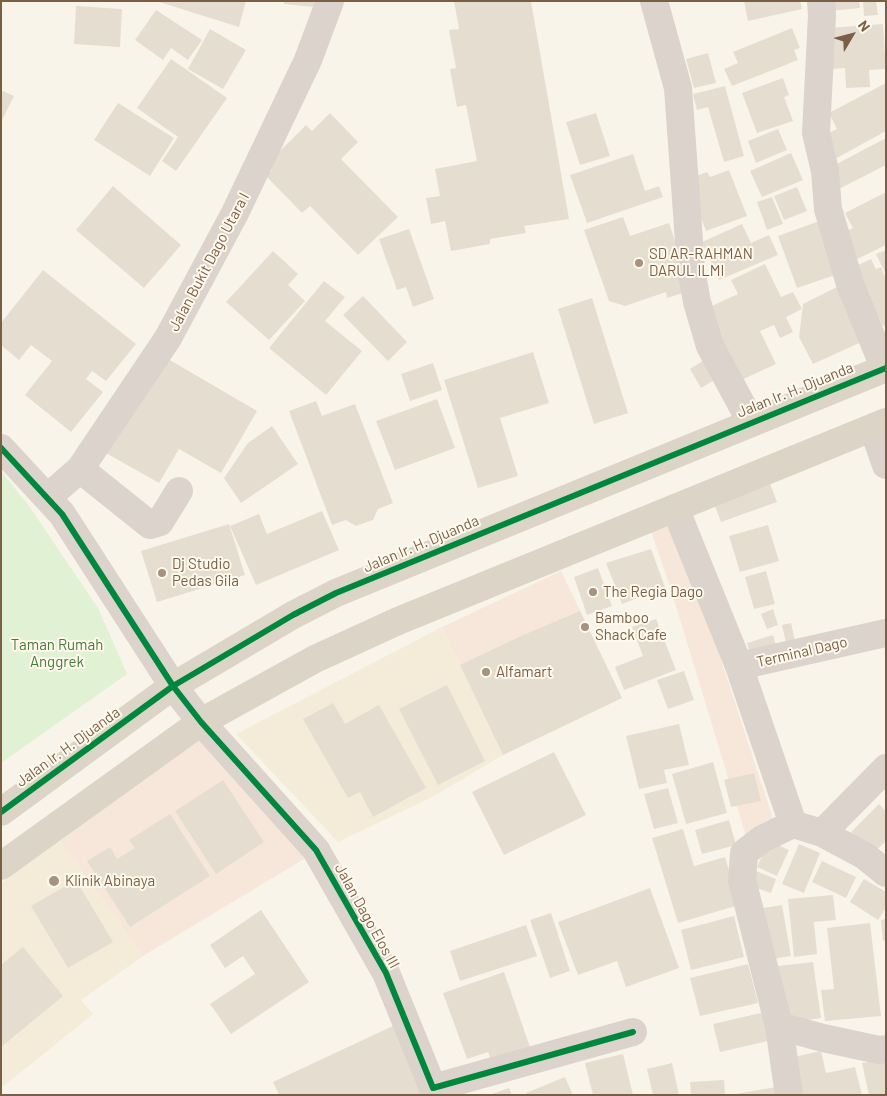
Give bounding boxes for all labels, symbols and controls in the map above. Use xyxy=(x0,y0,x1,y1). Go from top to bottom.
north arrow xyxy=(827,10,877,60)
text: N xyxy=(855,17,874,35)
street label: Jalan Bukit Dago Utara I xyxy=(165,190,253,334)
place label: SD AR-RAHMAN DARUL ILMI xyxy=(649,245,753,280)
marker: SD AR-RAHMAN DARUL ILMI xyxy=(633,257,645,269)
street label: Jalan Ir. H. Djuanda xyxy=(734,358,856,422)
street label: Jalan Ir. H. Djuanda xyxy=(360,511,482,577)
place label: Dj Studio Pedas Gila xyxy=(172,555,239,590)
marker: Dj Studio Pedas Gila xyxy=(156,567,168,579)
place label: The Regia Dago xyxy=(603,583,703,601)
marker: The Regia Dago xyxy=(587,586,599,598)
place label: Bamboo Shack Cafe xyxy=(595,609,667,644)
marker: Bamboo Shack Cafe xyxy=(579,621,591,633)
street label: Terminal Dago xyxy=(755,633,849,671)
park label: Taman Rumah Anggrek xyxy=(11,636,103,671)
place label: Alfamart xyxy=(496,663,552,681)
marker: Alfamart xyxy=(480,666,492,678)
street label: Jalan Ir. H. Djuanda xyxy=(13,703,123,791)
street label: Jalan Dago Elos III xyxy=(331,860,403,972)
place label: Klinik Abinaya xyxy=(65,872,155,890)
marker: Klinik Abinaya xyxy=(47,874,61,888)

